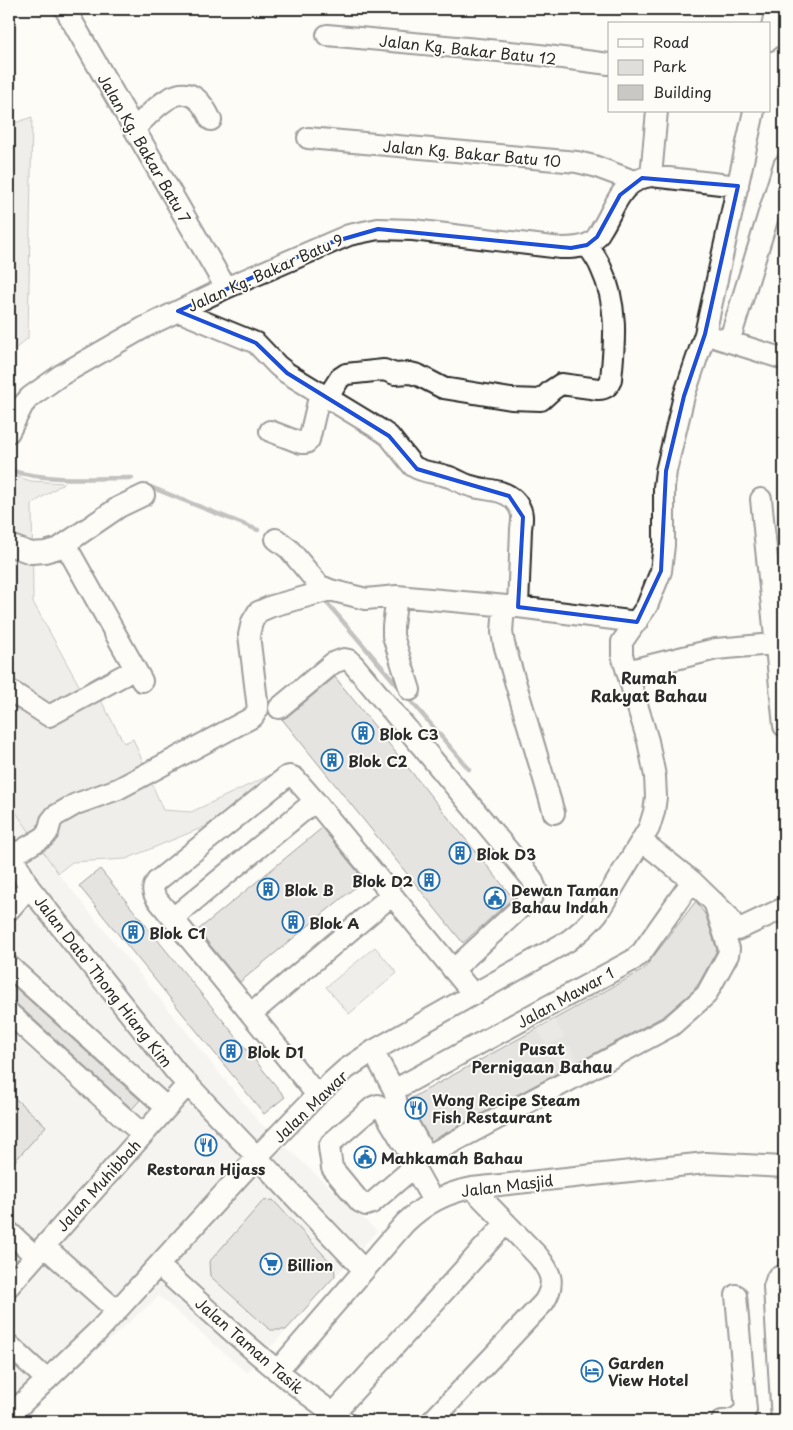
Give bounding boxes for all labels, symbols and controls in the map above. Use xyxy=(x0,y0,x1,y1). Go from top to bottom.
legend xyxy=(608,22,770,112)
street label: Jalan Kg. Bakar Batu 12 xyxy=(378,28,558,70)
text: Road xyxy=(653,30,689,53)
text: Park xyxy=(653,54,687,77)
street label: Jalan Kg. Bakar Batu 7 xyxy=(93,69,197,227)
text: Building xyxy=(653,80,712,103)
street label: Jalan Kg. Bakar Batu 10 xyxy=(382,134,562,172)
street label: Jalan Kg. Bakar Batu 9 xyxy=(183,227,347,317)
district label: Rumah Rakyat Bahau xyxy=(591,665,707,707)
building icon: Blok C3 xyxy=(351,721,375,745)
place label: Blok C3 xyxy=(379,722,439,745)
building icon: Blok C2 xyxy=(320,748,344,772)
place label: Blok C2 xyxy=(348,749,407,772)
building icon: Blok D3 xyxy=(448,841,472,865)
place label: Blok D3 xyxy=(476,842,536,865)
building icon: Blok D2 xyxy=(417,868,441,892)
place label: Blok D2 xyxy=(352,869,413,892)
building icon: Blok B xyxy=(256,877,280,901)
place label: Blok B xyxy=(284,878,334,901)
place label: Dewan Taman Bahau Indah xyxy=(511,878,619,918)
public building icon: Dewan Taman Bahau Indah xyxy=(483,886,507,910)
street label: Jalan Dato' Thong Hiang Kim xyxy=(29,890,179,1072)
building icon: Blok A xyxy=(281,910,305,934)
place label: Blok A xyxy=(309,911,360,934)
building icon: Blok C1 xyxy=(121,920,145,944)
place label: Blok C1 xyxy=(149,921,206,944)
street label: Jalan Mawar 1 xyxy=(512,961,618,1033)
district label: Pusat Pernigaan Bahau xyxy=(471,1036,613,1078)
building icon: Blok D1 xyxy=(219,1039,243,1063)
place label: Blok D1 xyxy=(247,1040,304,1063)
street label: Jalan Mawar xyxy=(267,1064,353,1148)
place label: Wong Recipe Steam Fish Restaurant xyxy=(432,1088,580,1128)
restaurant icon: Wong Recipe Steam Fish Restaurant xyxy=(404,1096,428,1120)
restaurant icon: Restoran Hijass xyxy=(194,1133,218,1157)
street label: Jalan Muhibbah xyxy=(50,1134,146,1236)
public building icon: Mahkamah Bahau xyxy=(353,1145,377,1169)
place label: Mahkamah Bahau xyxy=(381,1146,523,1169)
place label: Restoran Hijass xyxy=(147,1157,265,1180)
street label: Jalan Masjid xyxy=(460,1168,555,1202)
supermarket icon: Billion xyxy=(259,1252,283,1276)
place label: Billion xyxy=(287,1253,333,1276)
street label: Jalan Taman Tasik xyxy=(191,1291,309,1399)
place label: Garden View Hotel xyxy=(608,1351,688,1391)
hotel icon: Garden View Hotel xyxy=(580,1359,604,1383)

